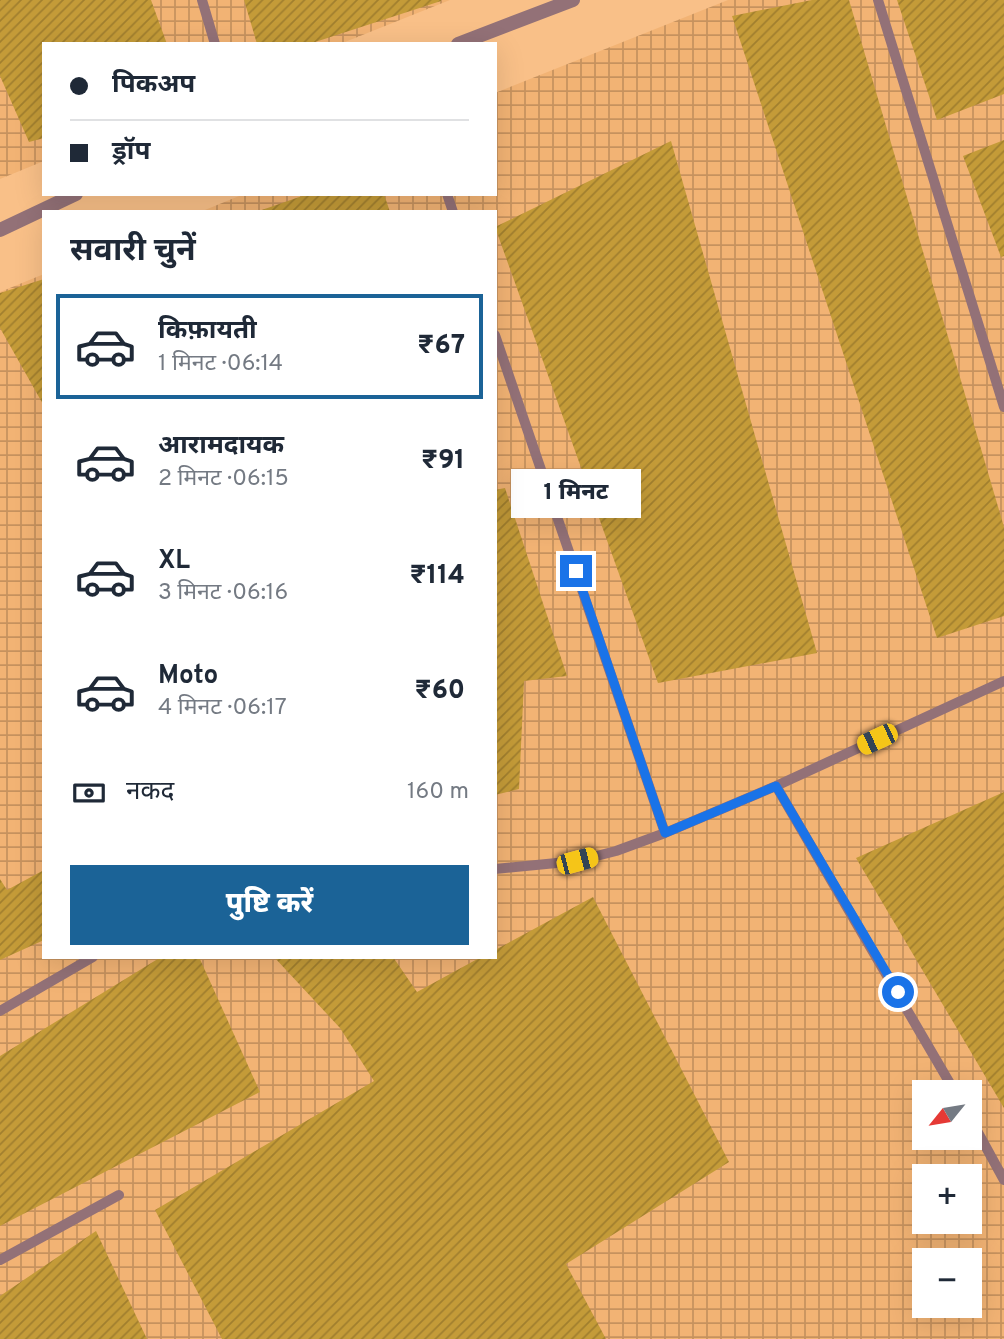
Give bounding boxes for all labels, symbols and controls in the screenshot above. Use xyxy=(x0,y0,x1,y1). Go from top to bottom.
text: पिकअप xyxy=(112,69,195,102)
text: ड्रॉप xyxy=(112,136,150,169)
text: सवारी चुनें xyxy=(70,232,196,272)
icon: car xyxy=(74,315,137,378)
text: किफ़ायती xyxy=(158,315,257,348)
text: ₹67 xyxy=(417,330,465,363)
text: 1 मिनट · 06:14 xyxy=(158,350,283,379)
icon: car xyxy=(74,430,137,493)
text: आरामदायक xyxy=(158,430,284,463)
text: ₹91 xyxy=(421,445,465,478)
text: 2 मिनट · 06:15 xyxy=(158,465,289,494)
callout: 1 मिनट xyxy=(511,470,641,518)
text: 1 मिनट xyxy=(544,479,608,508)
icon: car xyxy=(74,545,137,608)
text: XL xyxy=(158,545,190,578)
route end xyxy=(560,555,592,587)
text: ₹114 xyxy=(409,560,465,593)
text: 3 मिनट · 06:16 xyxy=(158,579,288,608)
icon: car xyxy=(74,660,137,723)
text: Moto xyxy=(158,660,218,693)
text: ₹60 xyxy=(414,675,465,708)
text: 4 मिनट · 06:17 xyxy=(158,694,287,723)
car xyxy=(854,721,901,757)
icon: cash xyxy=(70,774,108,812)
text: नकद xyxy=(126,776,174,809)
text: 160 m xyxy=(407,778,469,807)
car xyxy=(554,845,601,877)
button: पुष्टि करें xyxy=(70,865,469,945)
route start xyxy=(882,976,914,1008)
north arrow xyxy=(912,1080,982,1150)
map controls xyxy=(912,1080,982,1318)
button: + xyxy=(912,1164,982,1234)
button: − xyxy=(912,1248,982,1318)

